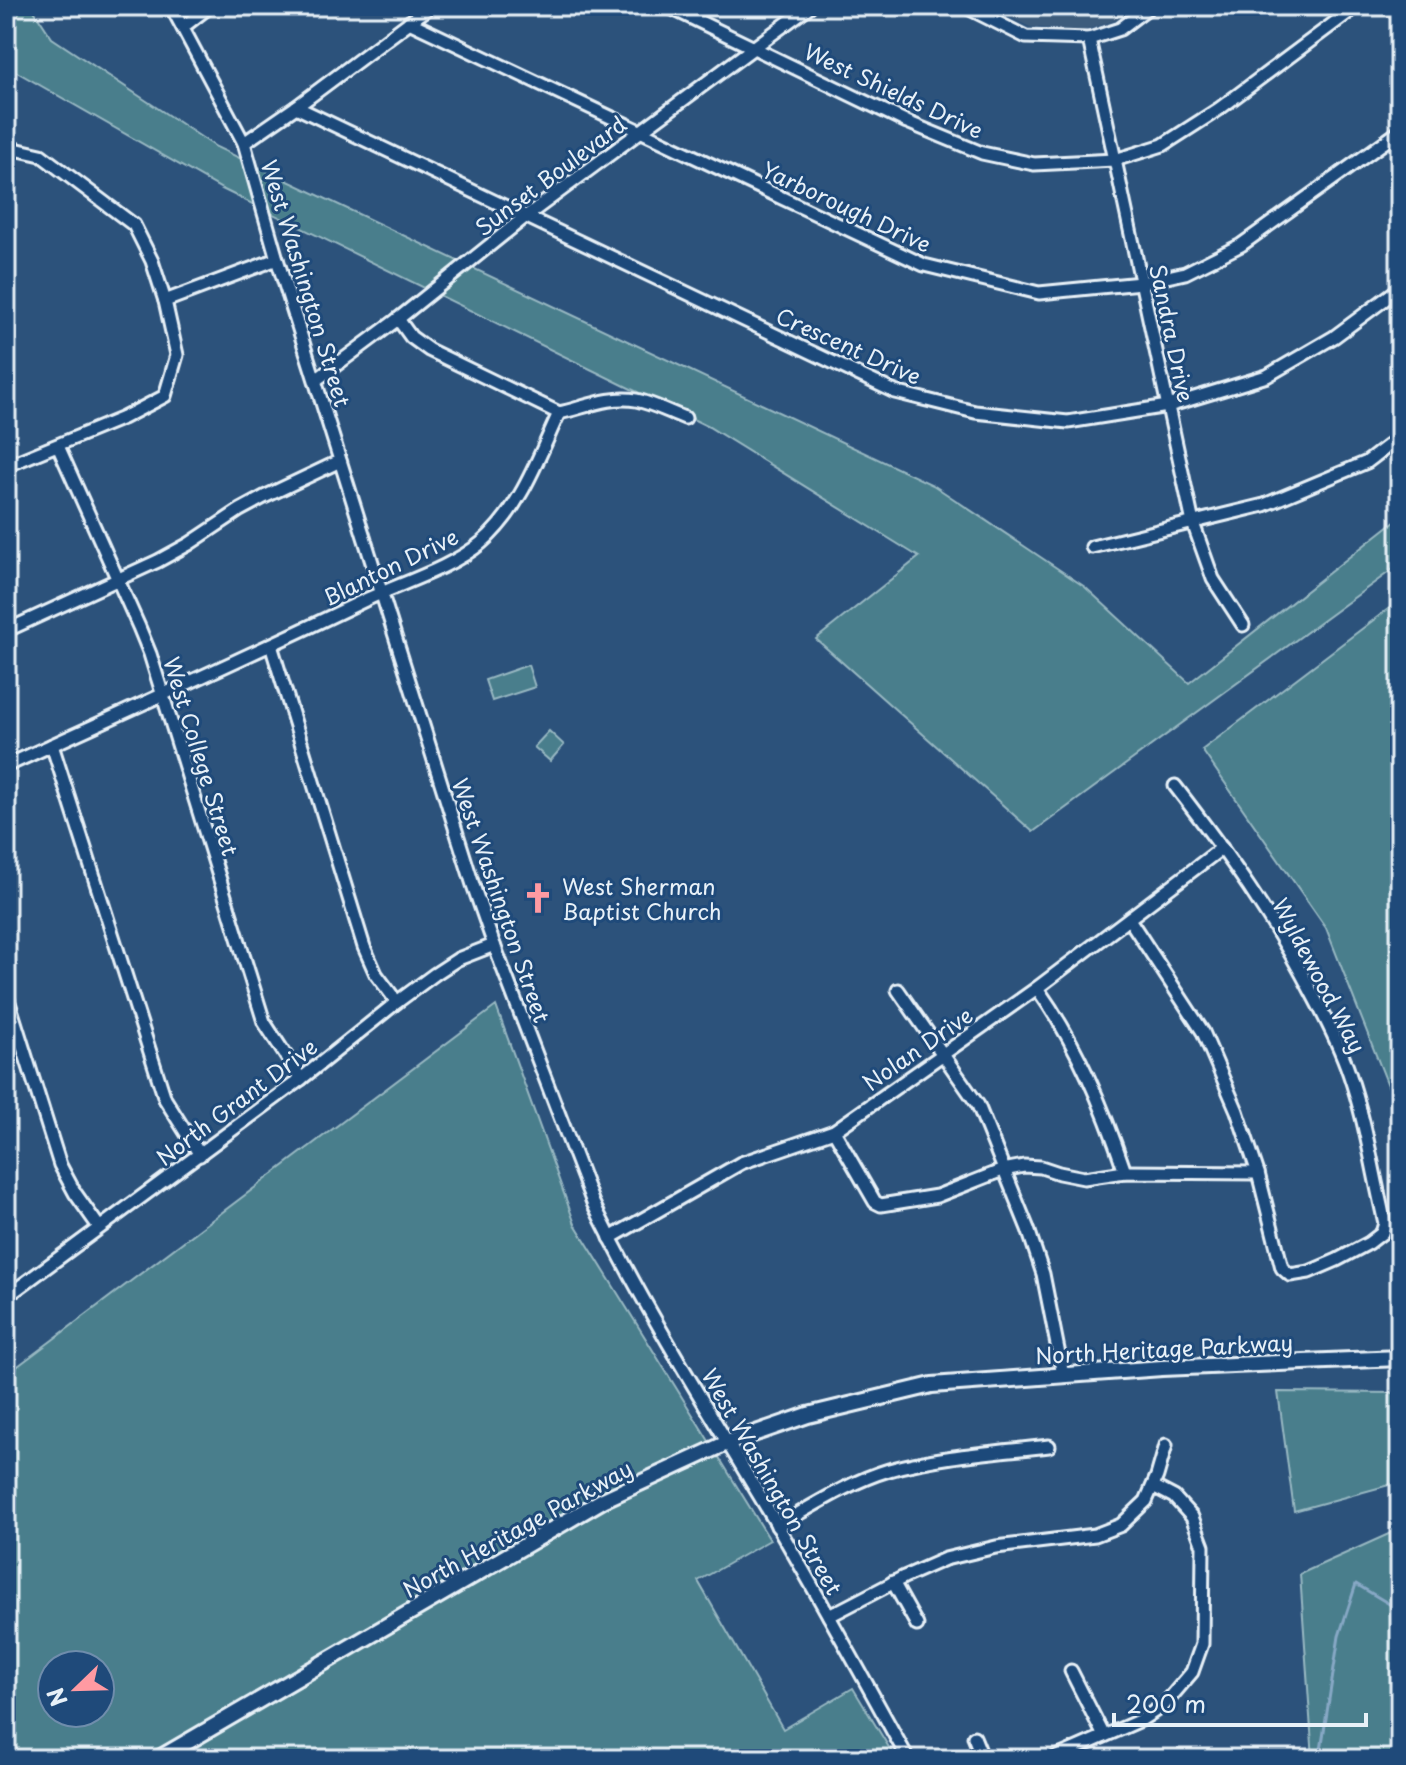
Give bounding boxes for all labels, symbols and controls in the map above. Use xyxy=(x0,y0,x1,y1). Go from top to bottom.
street label: West Shields Drive xyxy=(799,34,989,146)
street label: Sunset Boulevard xyxy=(467,107,633,243)
street label: Yarborough Drive xyxy=(757,152,937,260)
street label: West Washington Street xyxy=(254,155,360,411)
street label: Sandra Drive xyxy=(1142,261,1204,405)
street label: Crescent Drive xyxy=(771,298,927,392)
street label: Blanton Drive xyxy=(317,519,463,613)
street label: West College Street xyxy=(156,652,248,860)
street label: West Washington Street xyxy=(445,773,559,1027)
place label: West Sherman Baptist Church xyxy=(562,869,721,927)
church icon: West Sherman Baptist Church xyxy=(521,881,555,915)
street label: Wyldewood Way xyxy=(1265,891,1375,1059)
street label: Nolan Drive xyxy=(855,998,979,1098)
street label: North Grant Drive xyxy=(149,1029,323,1173)
street label: North Heritage Parkway xyxy=(1034,1325,1294,1371)
street label: West Washington Street xyxy=(694,1362,852,1600)
street label: North Heritage Parkway xyxy=(396,1451,638,1605)
north arrow xyxy=(36,1649,116,1729)
scale bar xyxy=(1114,1677,1366,1727)
text: N xyxy=(38,1683,75,1712)
text: 200 m xyxy=(1126,1685,1206,1721)

